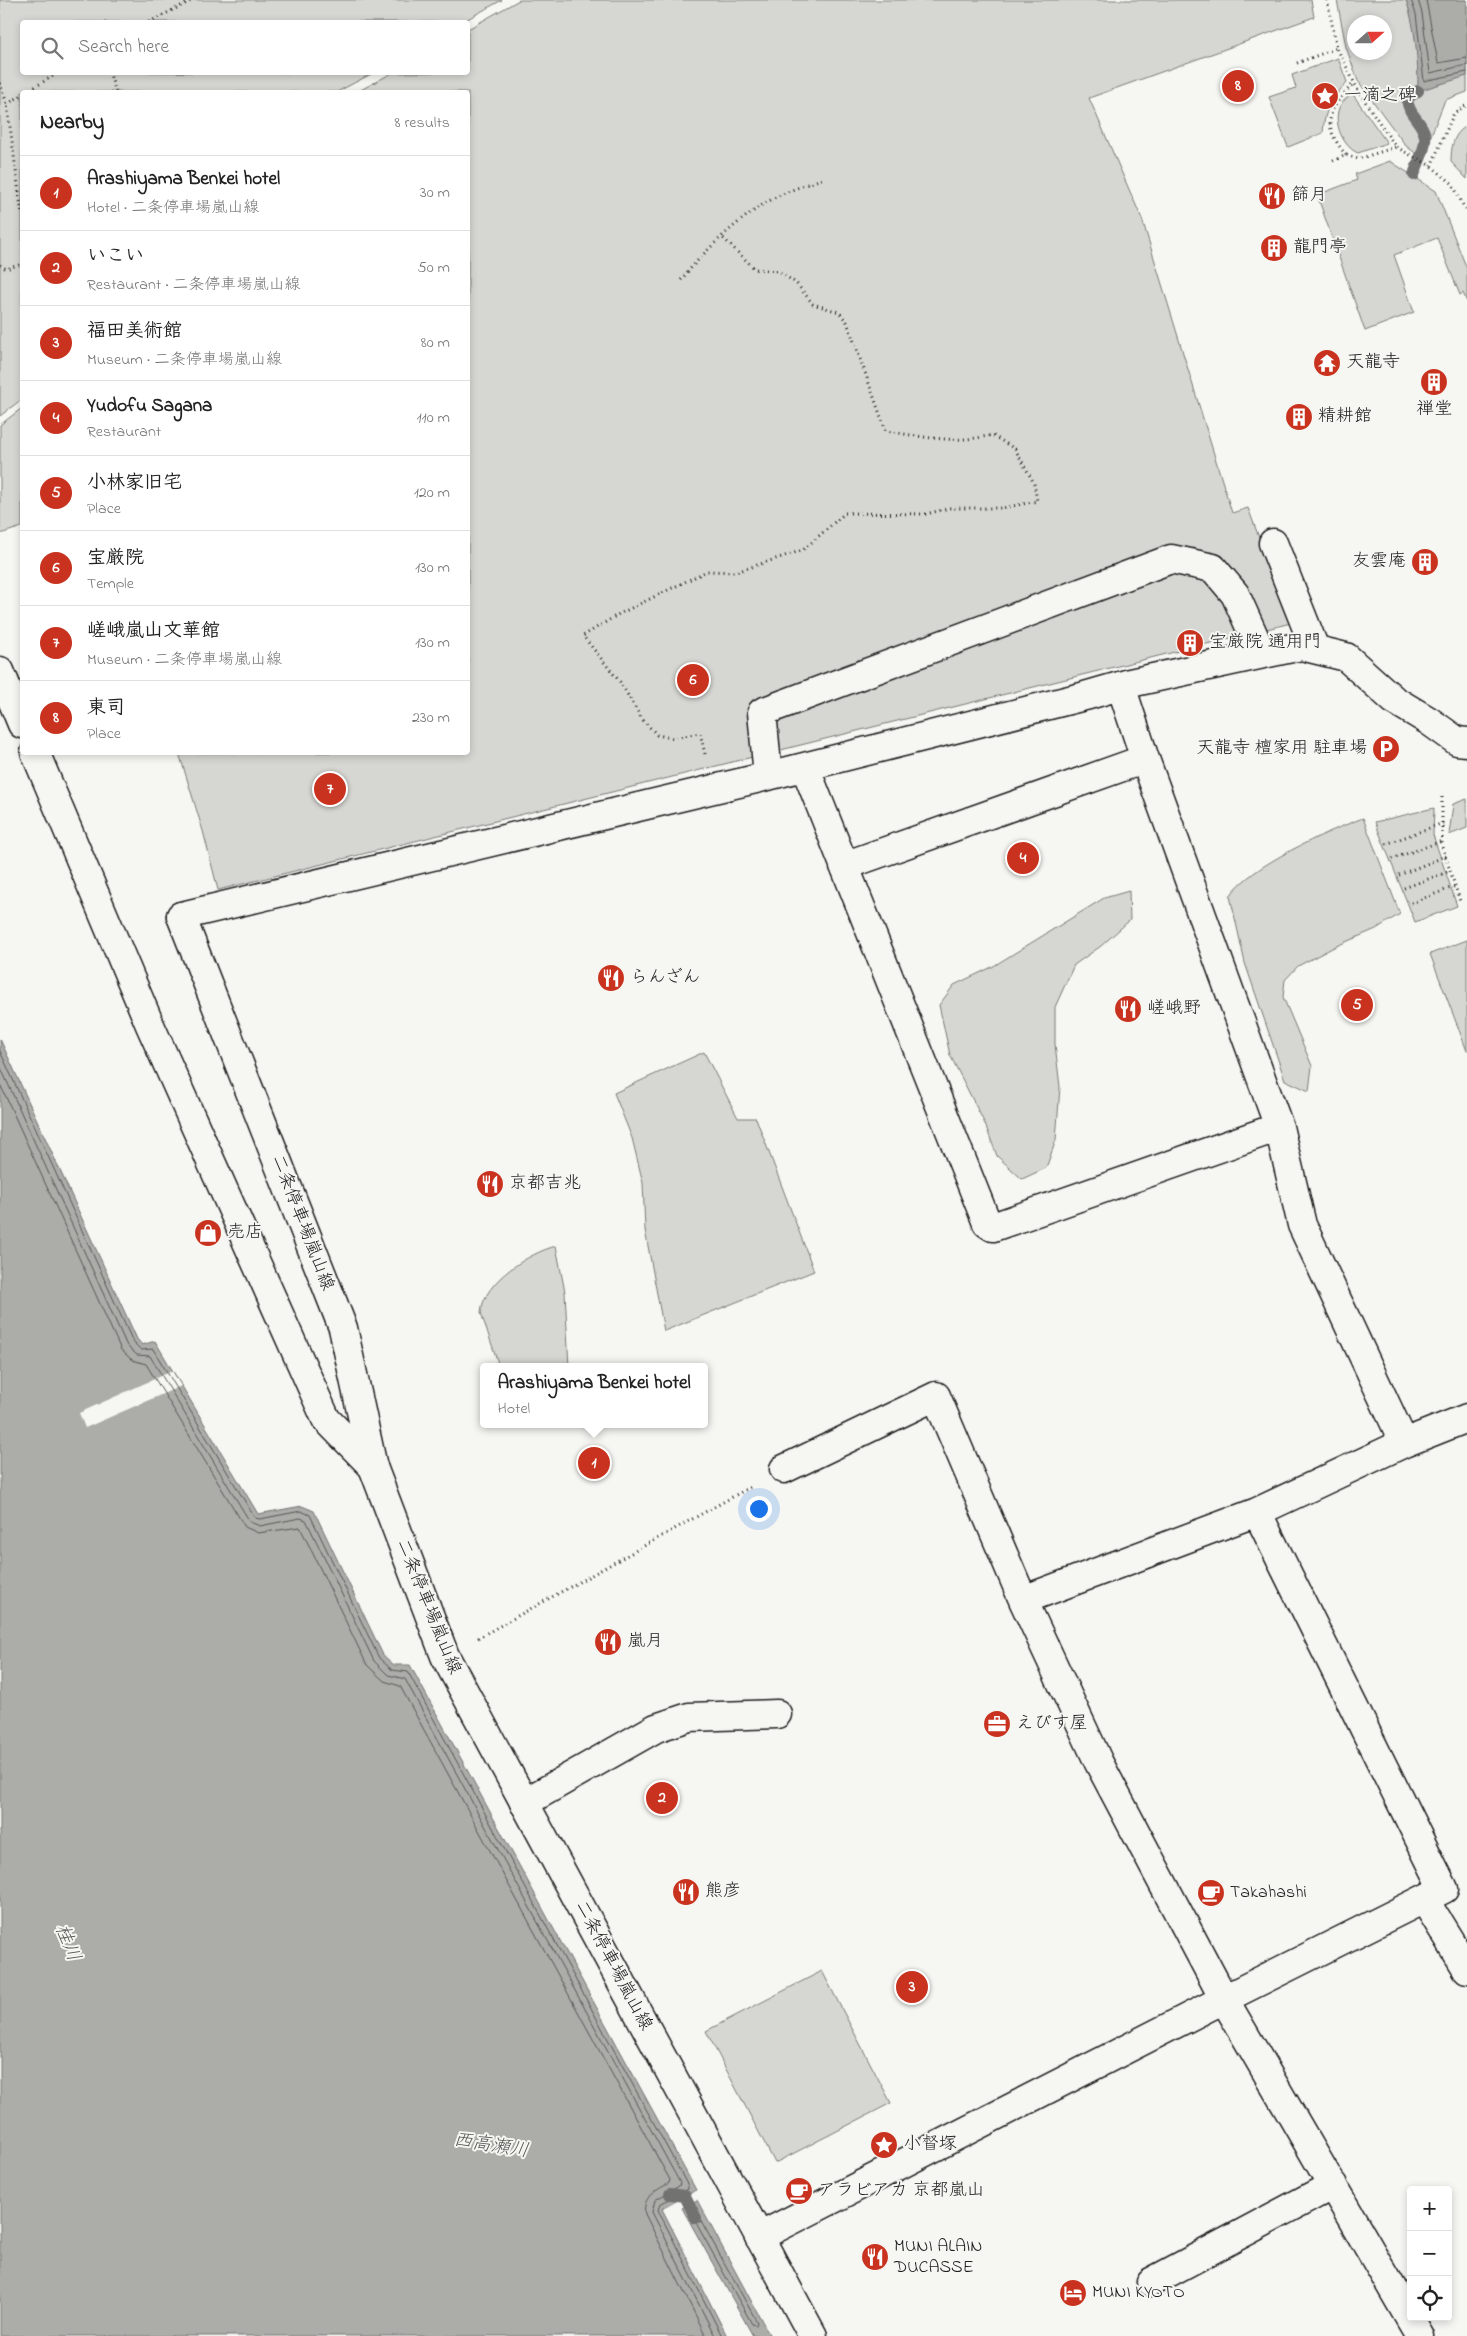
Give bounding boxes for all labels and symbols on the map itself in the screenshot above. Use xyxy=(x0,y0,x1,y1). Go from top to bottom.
north arrow xyxy=(1347,15,1392,60)
pin: 8 xyxy=(1222,67,1254,105)
place icon: 一滴之碑 xyxy=(1310,81,1340,111)
place label: 一滴之碑 xyxy=(1344,83,1416,109)
restaurant icon: 篩月 xyxy=(1257,181,1287,211)
place label: 篩月 xyxy=(1291,183,1327,209)
building icon: 龍門亭 xyxy=(1259,233,1289,263)
place label: 龍門亭 xyxy=(1293,235,1347,261)
temple icon: 天龍寺 xyxy=(1312,348,1342,378)
place label: 天龍寺 xyxy=(1346,350,1400,376)
building icon: 禅堂 xyxy=(1419,367,1449,397)
place label: 禅堂 xyxy=(1416,397,1452,423)
building icon: 精耕館 xyxy=(1284,402,1314,432)
place label: 精耕館 xyxy=(1318,404,1372,430)
building icon: 友雲庵 xyxy=(1410,547,1440,577)
place label: 友雲庵 xyxy=(1352,549,1406,575)
building icon: 宝厳院 通用門 xyxy=(1175,628,1205,658)
place label: 宝厳院 通用門 xyxy=(1209,630,1322,656)
pin: 6 xyxy=(677,661,709,699)
parking icon: 天龍寺 檀家用 駐車場 xyxy=(1371,734,1401,764)
place label: 天龍寺 檀家用 駐車場 xyxy=(1196,736,1367,762)
pin: 7 xyxy=(314,770,346,808)
pin: 4 xyxy=(1007,839,1039,877)
restaurant icon: らんざん xyxy=(596,963,626,993)
place label: らんざん xyxy=(630,965,701,991)
pin: 5 xyxy=(1341,986,1373,1024)
restaurant icon: 嵯峨野 xyxy=(1113,994,1143,1024)
place label: 嵯峨野 xyxy=(1147,996,1201,1022)
street label: 二条停車場嵐山線 xyxy=(264,1151,340,1295)
restaurant icon: 京都吉兆 xyxy=(475,1169,505,1199)
place label: 京都吉兆 xyxy=(509,1171,581,1197)
shop icon: 売店 xyxy=(193,1218,223,1248)
place label: 売店 xyxy=(227,1220,263,1246)
pin: 1 xyxy=(578,1444,610,1482)
your location xyxy=(746,1496,772,1522)
street label: 二条停車場嵐山線 xyxy=(389,1535,467,1679)
restaurant icon: 嵐月 xyxy=(593,1627,623,1657)
place label: 嵐月 xyxy=(627,1629,663,1655)
office icon: えびす屋 xyxy=(982,1709,1012,1739)
place label: えびす屋 xyxy=(1016,1711,1088,1737)
pin: 2 xyxy=(646,1779,678,1817)
restaurant icon: 熊彦 xyxy=(671,1877,701,1907)
cafe icon: Takahashi xyxy=(1196,1878,1226,1908)
place label: 熊彦 xyxy=(705,1879,741,1905)
place label: Takahashi xyxy=(1230,1880,1307,1906)
street label: 二条停車場嵐山線 xyxy=(568,1896,658,2036)
water label: 桂川 xyxy=(47,1920,87,1966)
pin: 3 xyxy=(896,1968,928,2006)
water label: 西高瀬川 xyxy=(451,2127,531,2165)
place icon: 小督塚 xyxy=(869,2130,899,2160)
place label: 小督塚 xyxy=(903,2132,957,2158)
cafe icon: アラビアカ 京都嵐山 xyxy=(784,2176,814,2206)
place label: アラビアカ 京都嵐山 xyxy=(818,2178,985,2204)
place label: MUNI ALAIN DUCASSE xyxy=(893,2234,982,2281)
restaurant icon: MUNI ALAIN DUCASSE xyxy=(860,2242,890,2272)
hotel icon: MUNI KYOTO xyxy=(1058,2278,1088,2308)
place label: MUNI KYOTO xyxy=(1092,2280,1185,2306)

